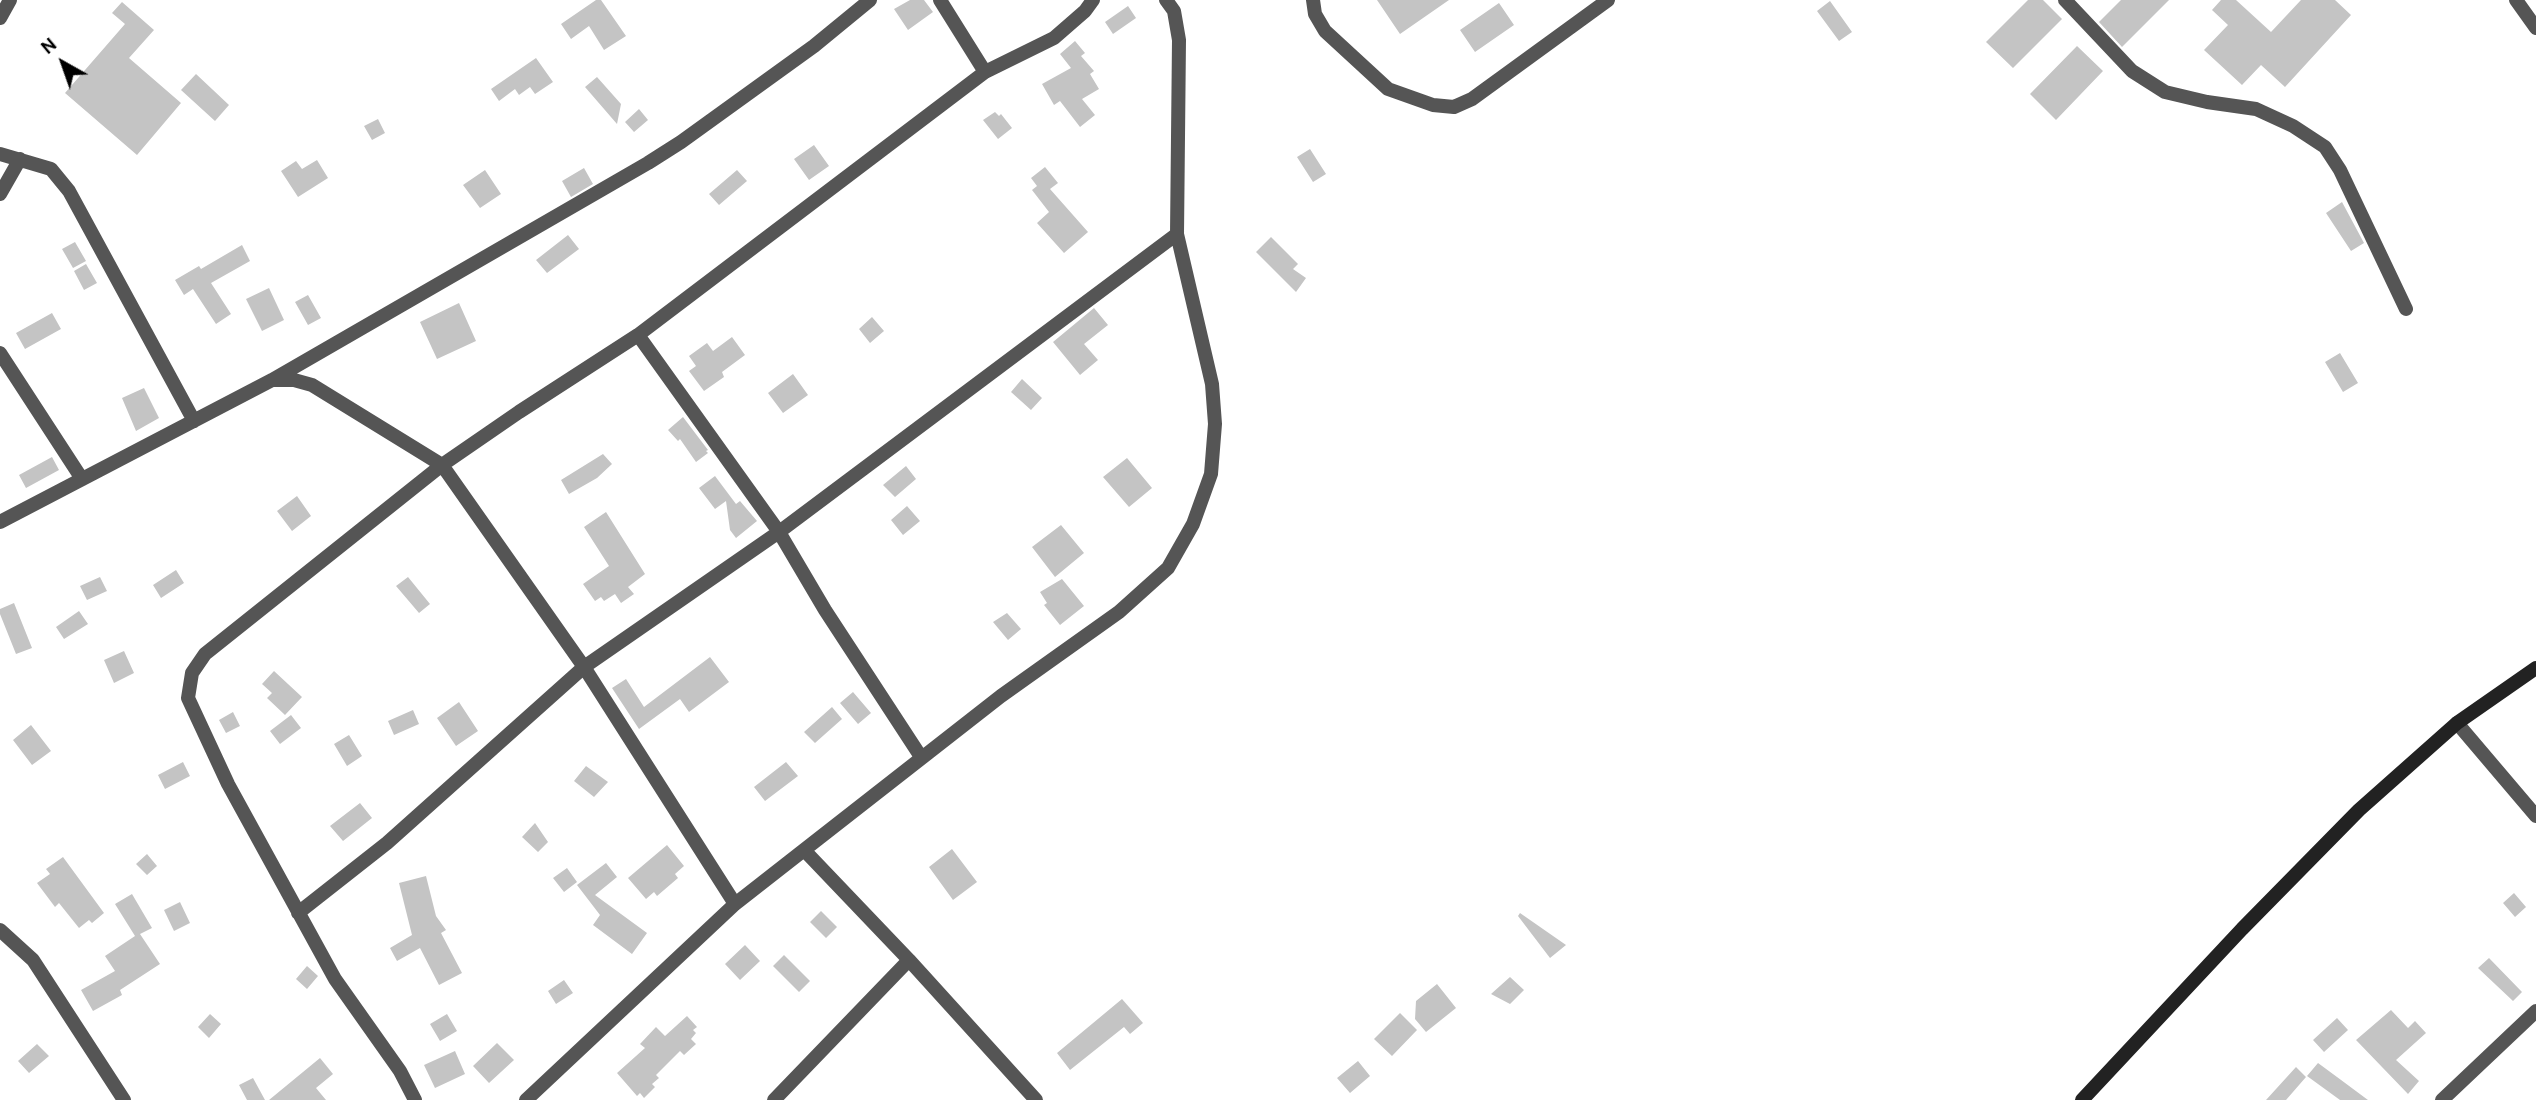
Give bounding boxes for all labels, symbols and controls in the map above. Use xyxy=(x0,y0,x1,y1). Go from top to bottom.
north arrow xyxy=(28,28,98,98)
text: N xyxy=(37,33,62,60)

